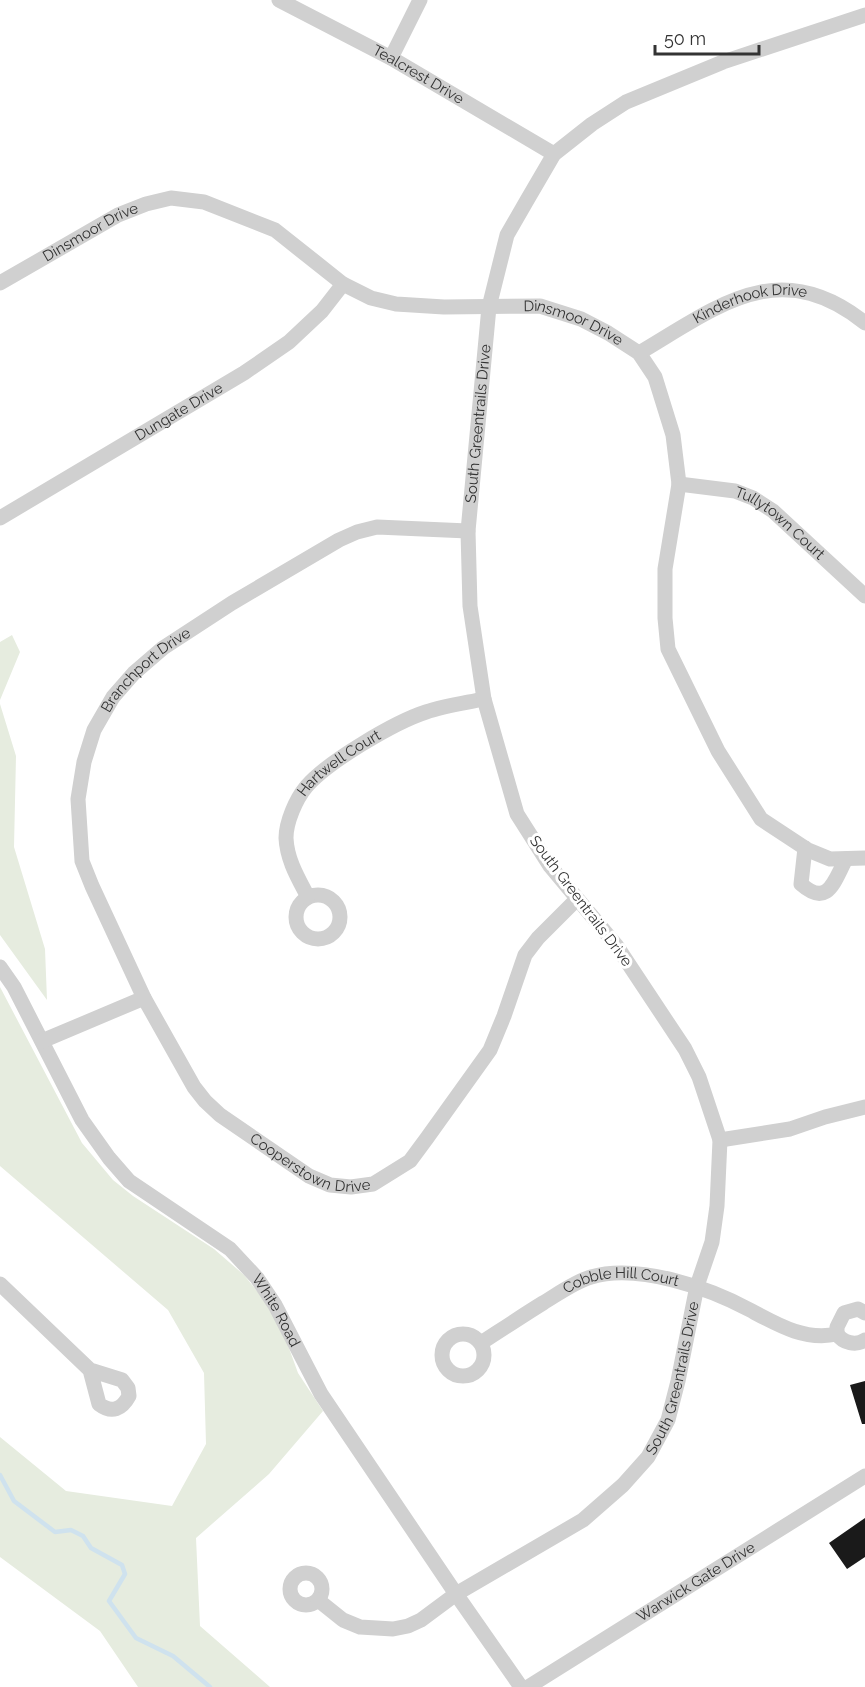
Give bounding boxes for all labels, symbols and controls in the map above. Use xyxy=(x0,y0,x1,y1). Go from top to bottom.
scale bar xyxy=(655,18,758,56)
text: 50 m xyxy=(664,28,706,49)
street label: Tealcrest Drive xyxy=(370,41,467,108)
street label: Dinsmoor Drive xyxy=(40,199,141,265)
street label: Kinderhook Drive xyxy=(690,281,809,328)
street label: Dinsmoor Drive xyxy=(523,297,627,349)
street label: South Greentrails Drive xyxy=(462,343,494,504)
street label: Dungate Drive xyxy=(132,379,226,445)
street label: Tullytown Court xyxy=(732,483,829,563)
street label: Branchport Drive xyxy=(97,624,194,716)
street label: Hartwell Court xyxy=(293,726,384,800)
street label: South Greentrails Drive xyxy=(526,832,636,970)
street label: Cooperstown Drive xyxy=(247,1129,372,1196)
street label: Cobble Hill Court xyxy=(559,1264,681,1298)
street label: White Road xyxy=(248,1271,304,1350)
street label: South Greentrails Drive xyxy=(642,1300,703,1458)
street label: Warwick Gate Drive xyxy=(633,1538,758,1626)

